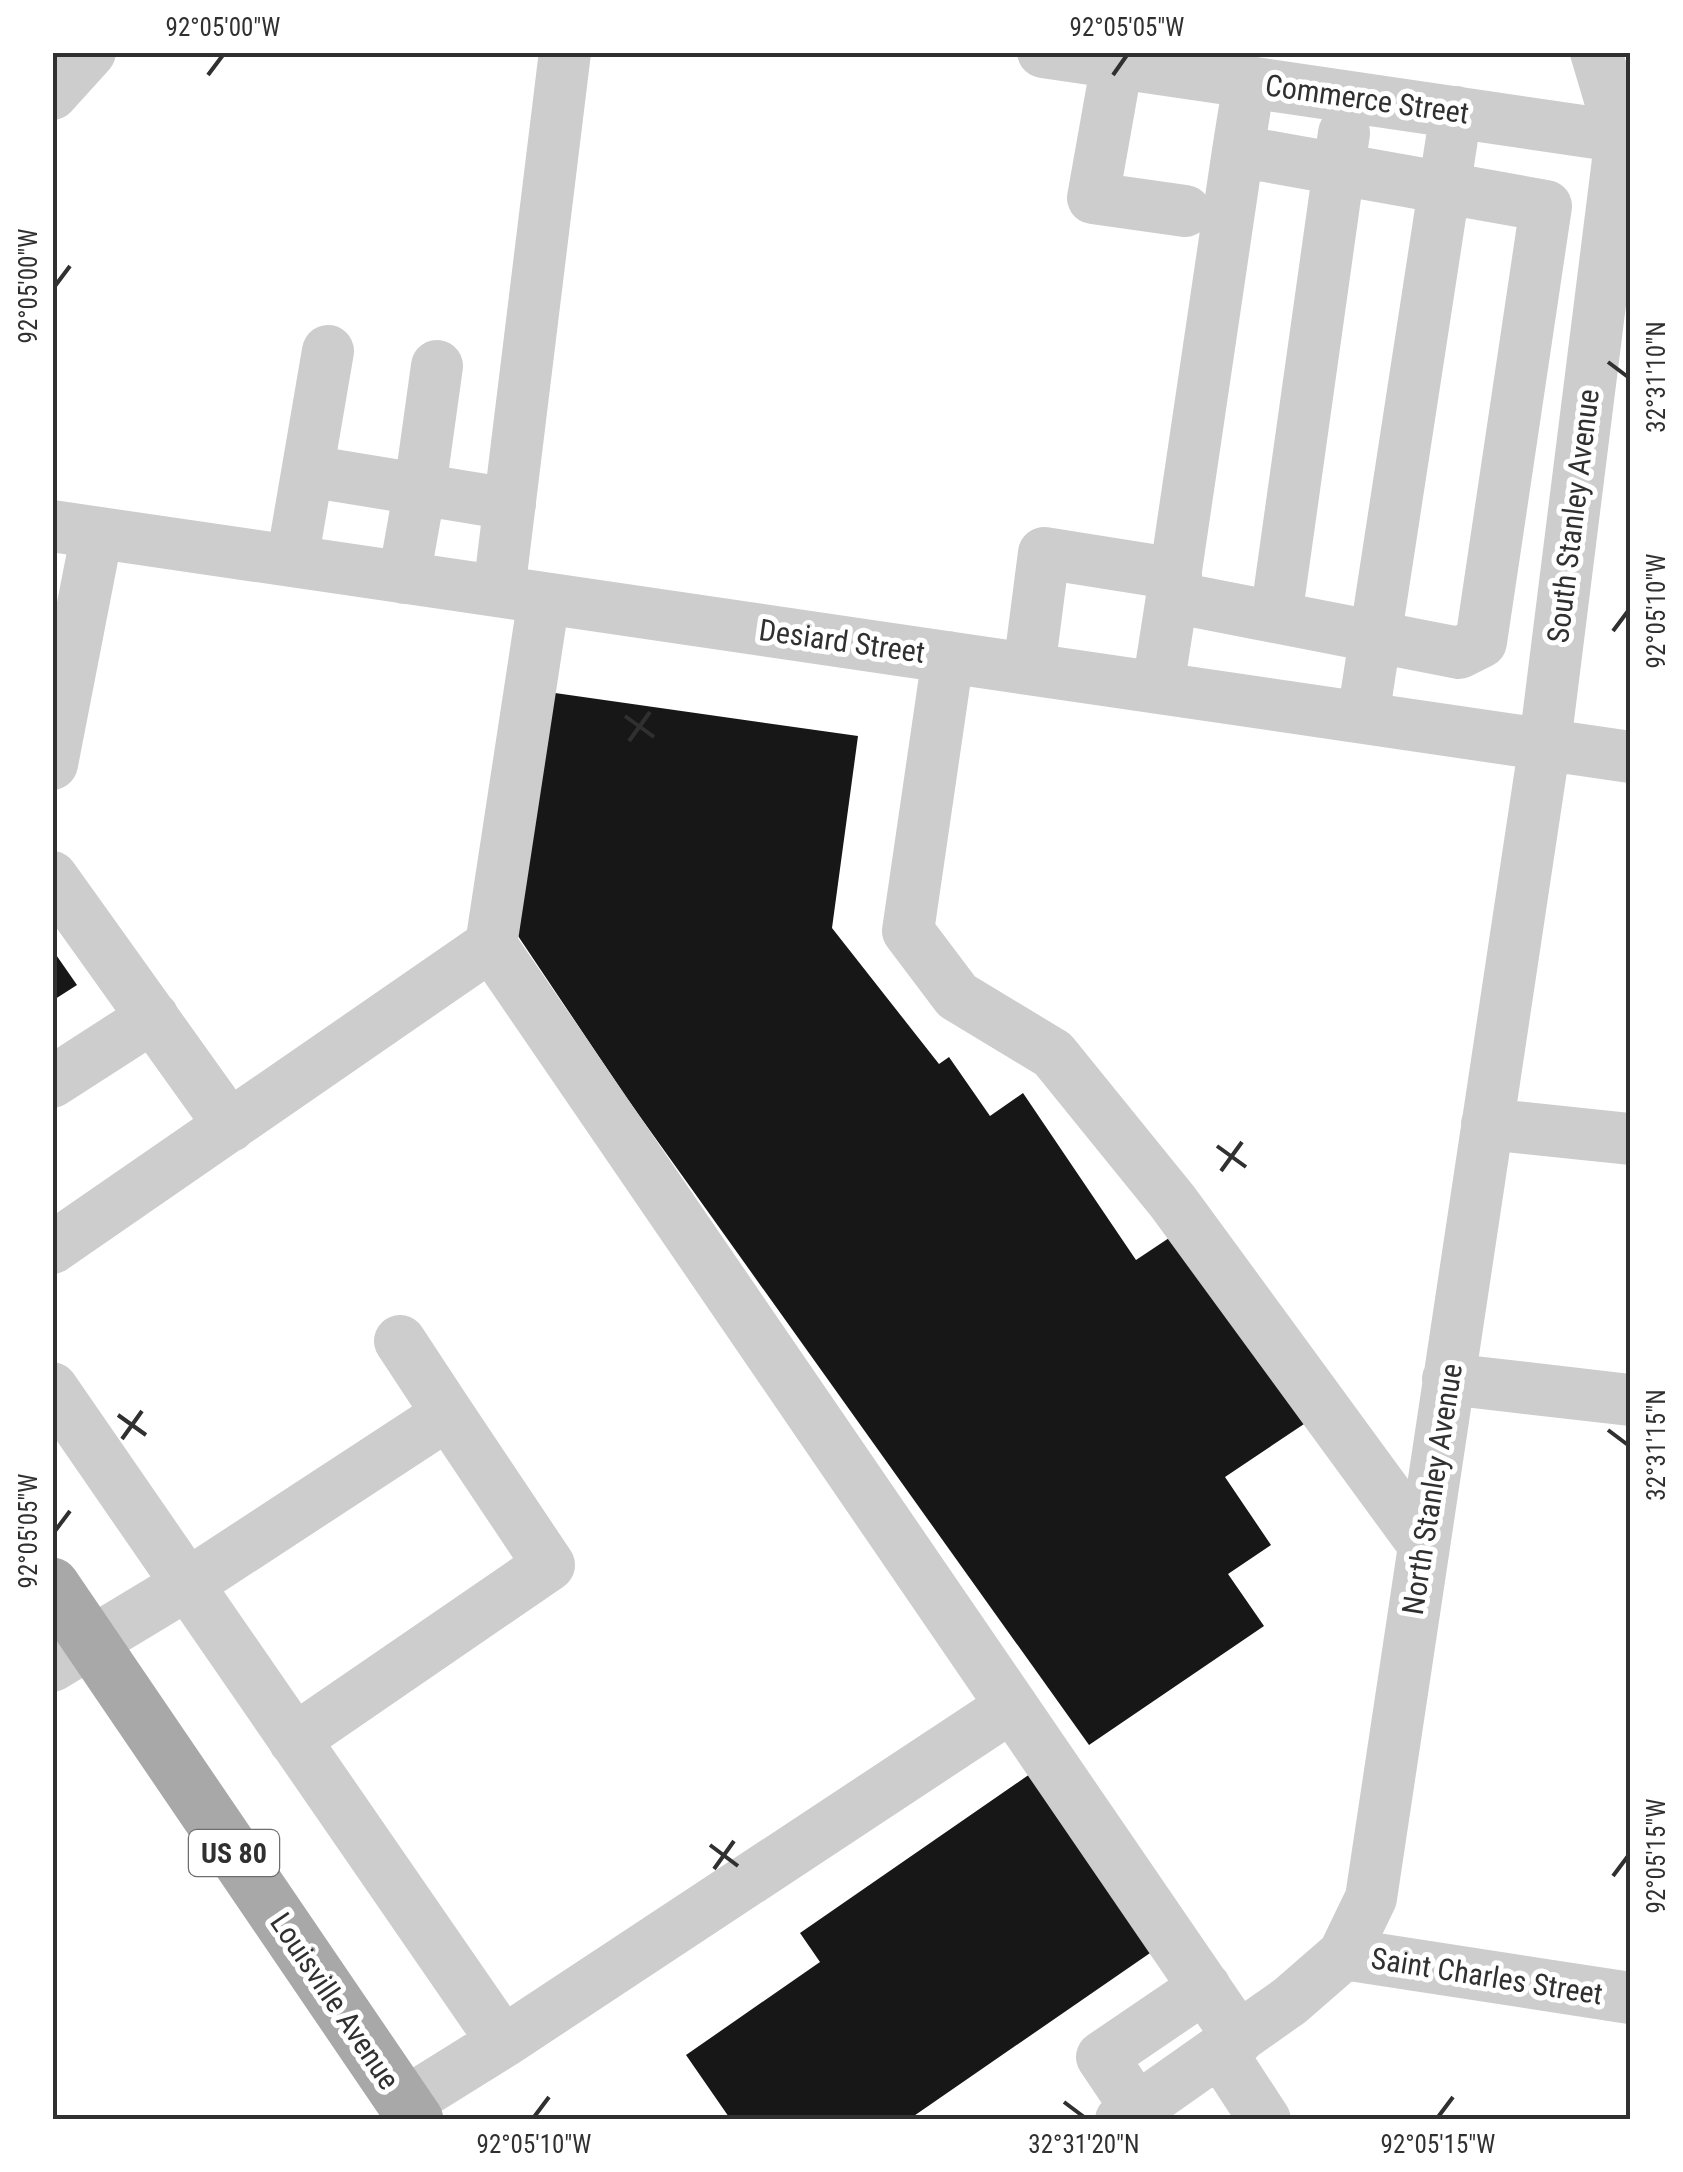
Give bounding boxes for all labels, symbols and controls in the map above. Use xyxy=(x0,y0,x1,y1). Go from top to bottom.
text: 92°05'00"W xyxy=(166,13,280,42)
text: 92°05'05"W xyxy=(1070,13,1184,42)
street label: Commerce Street xyxy=(1263,67,1471,131)
text: 92°05'00"W xyxy=(14,229,43,343)
text: 32°31'10"N xyxy=(1642,321,1671,433)
street label: South Stanley Avenue xyxy=(1540,387,1606,645)
text: 92°05'10"W xyxy=(1642,554,1671,668)
street label: Desiard Street xyxy=(757,612,927,670)
street label: North Stanley Avenue xyxy=(1395,1361,1469,1617)
text: 32°31'15"N xyxy=(1642,1389,1671,1501)
text: 92°05'05"W xyxy=(14,1474,43,1588)
text: 92°05'15"W xyxy=(1642,1799,1671,1913)
road number: US 80 xyxy=(189,1830,279,1876)
street label: Louisville Avenue xyxy=(263,1906,407,2096)
street label: Saint Charles Street xyxy=(1369,1940,1605,2012)
text: 92°05'10"W xyxy=(477,2130,591,2159)
text: 32°31'20"N xyxy=(1028,2130,1140,2159)
text: 92°05'15"W xyxy=(1381,2130,1495,2159)

